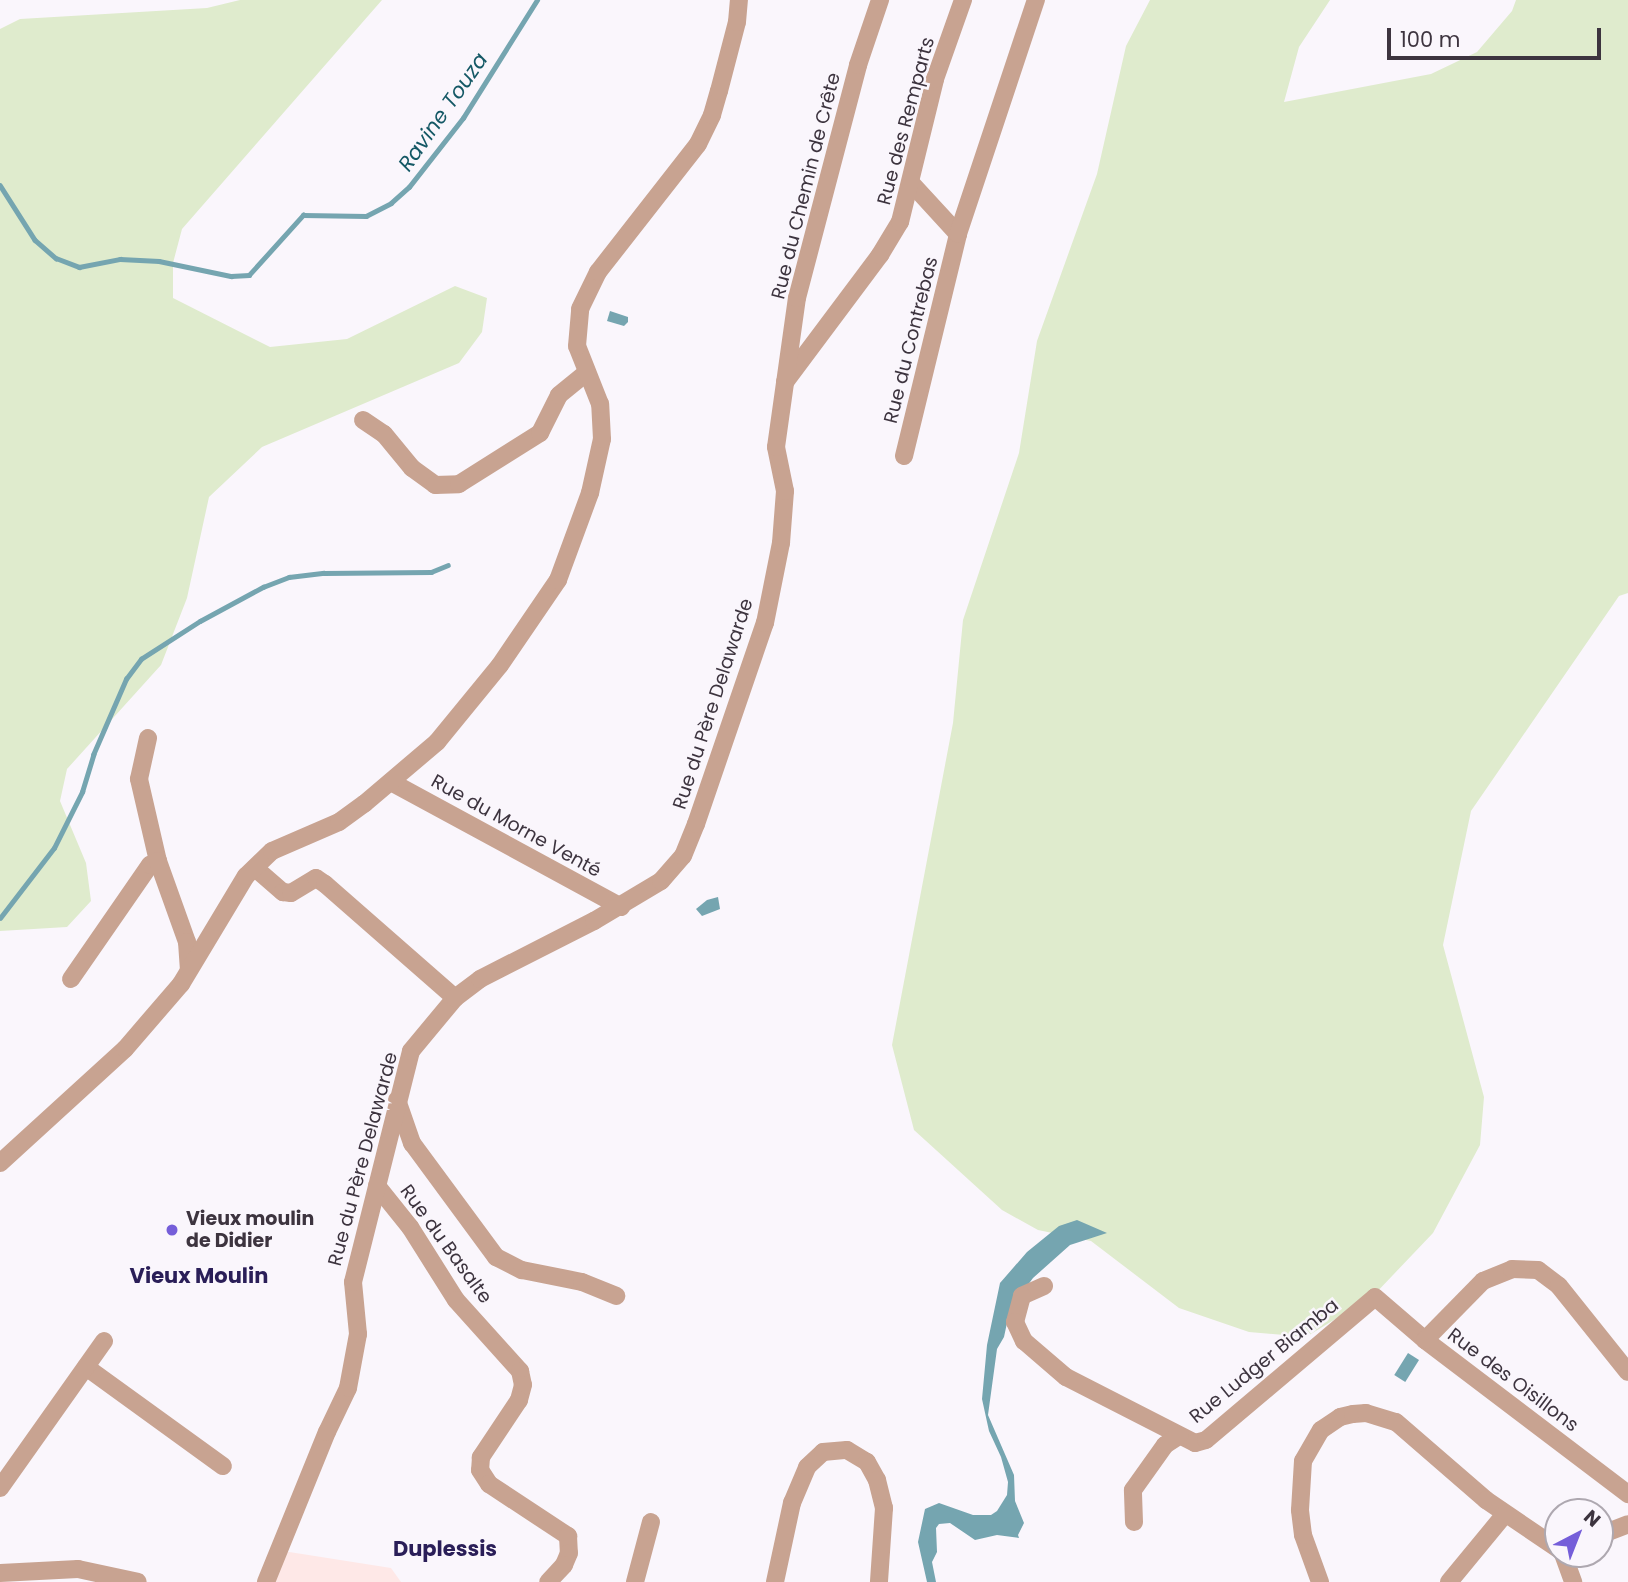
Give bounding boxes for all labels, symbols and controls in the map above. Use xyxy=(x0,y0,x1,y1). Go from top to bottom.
scale bar xyxy=(1390,14,1604,58)
text: 100 m xyxy=(1400,25,1460,54)
street label: Rue des Remparts xyxy=(873,35,939,207)
water label: Ravine Touza xyxy=(393,48,493,176)
street label: Rue du Chemin de Crête xyxy=(767,70,845,302)
street label: Rue du Contrebas xyxy=(879,254,943,426)
street label: Rue du Père Delawarde xyxy=(668,596,758,812)
street label: Rue du Morne Venté xyxy=(427,770,605,882)
street label: Rue du Père Delawarde xyxy=(323,1050,403,1268)
street label: Rue du Basalte xyxy=(395,1180,497,1308)
place label: Vieux moulin de Didier xyxy=(186,1208,314,1252)
marker: Vieux moulin de Didier xyxy=(164,1222,180,1238)
district label: Vieux Moulin xyxy=(130,1263,268,1289)
street label: Rue Ludger Biamba xyxy=(1185,1294,1343,1428)
street label: Rue des Oisillons xyxy=(1443,1323,1583,1437)
north arrow xyxy=(1544,1498,1614,1568)
text: N xyxy=(1578,1504,1606,1533)
district label: Duplessis xyxy=(393,1536,497,1562)

